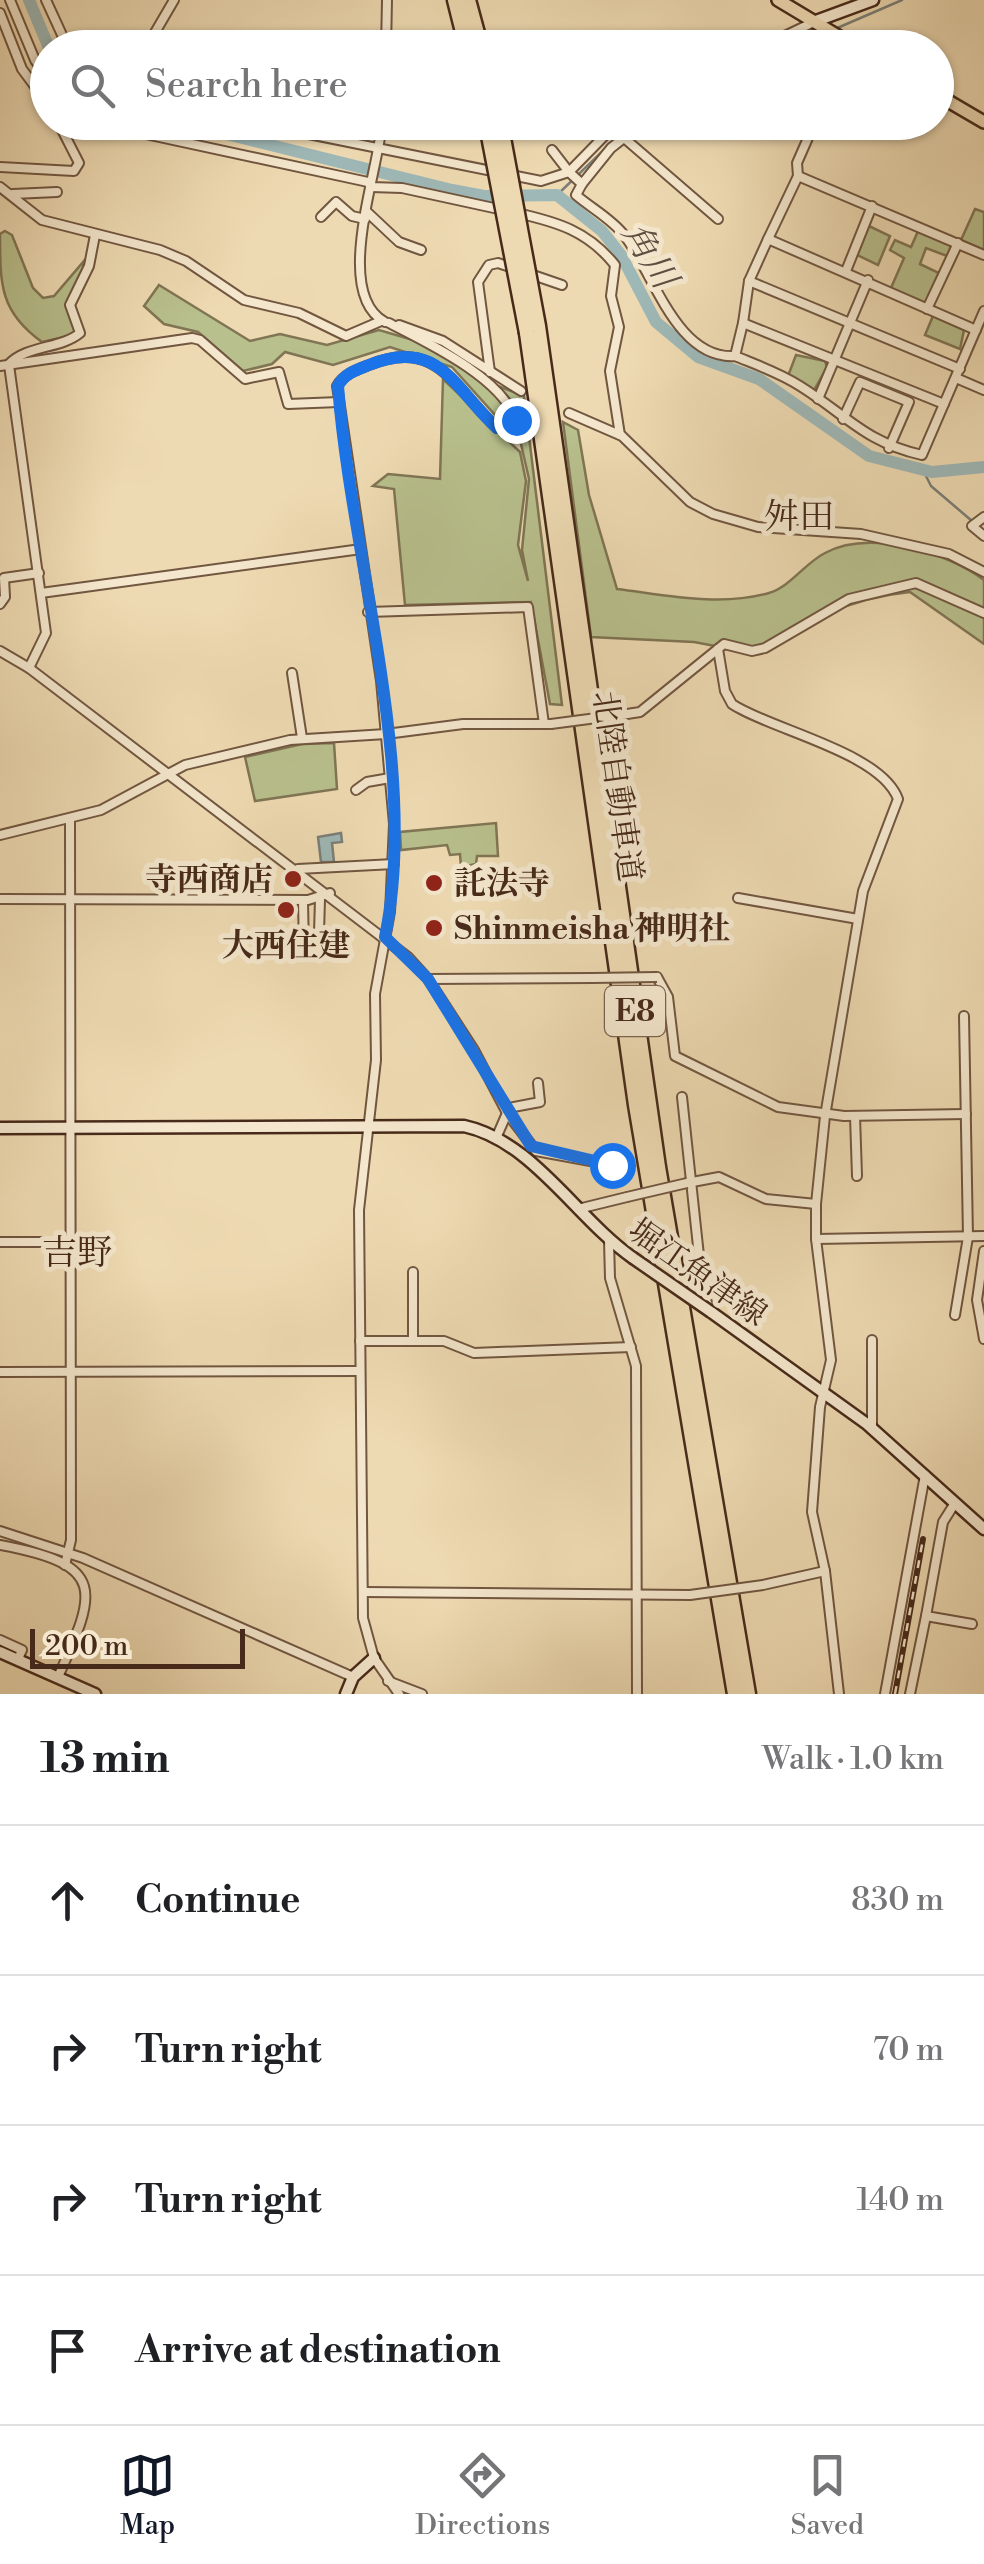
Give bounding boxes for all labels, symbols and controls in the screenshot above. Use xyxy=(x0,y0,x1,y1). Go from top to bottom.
search box xyxy=(30,30,954,140)
icon: search xyxy=(65,58,120,113)
text: Search here xyxy=(145,62,348,109)
water label: 角川 xyxy=(612,215,688,300)
route end xyxy=(494,398,540,444)
district label: 舛田 xyxy=(764,496,834,539)
street label: 北陸自動車道 xyxy=(584,688,650,884)
place label: 寺西商店 xyxy=(145,860,273,900)
place label: 託法寺 xyxy=(454,864,550,904)
marker: 寺西商店 xyxy=(282,868,304,890)
marker: 託法寺 xyxy=(423,872,445,894)
marker: 大西住建 xyxy=(275,899,297,921)
place label: Shinmeisha 神明社 xyxy=(454,909,730,949)
marker: Shinmeisha 神明社 xyxy=(423,917,445,939)
place label: 大西住建 xyxy=(222,926,350,966)
road number: E8 xyxy=(605,986,665,1036)
route start xyxy=(590,1143,636,1189)
street label: 堀江魚津線 xyxy=(620,1211,774,1335)
district label: 吉野 xyxy=(42,1232,112,1275)
scale bar xyxy=(30,1624,245,1668)
text: 200 m xyxy=(45,1629,128,1664)
text: 13 min xyxy=(40,1733,170,1786)
text: Walk · 1.0 km xyxy=(762,1739,944,1779)
icon: ahead xyxy=(40,1873,95,1928)
text: Continue xyxy=(135,1877,300,1924)
text: 830 m xyxy=(851,1880,944,1920)
icon: right xyxy=(40,2023,95,2078)
text: Turn right xyxy=(135,2027,321,2074)
text: 70 m xyxy=(873,2030,944,2070)
icon: right xyxy=(40,2173,95,2228)
text: Turn right xyxy=(135,2177,321,2224)
text: 140 m xyxy=(857,2180,944,2220)
icon: arrive xyxy=(40,2323,95,2378)
text: Arrive at destination xyxy=(135,2327,501,2374)
tab: Map xyxy=(120,2448,175,2543)
tab: Directions xyxy=(415,2448,550,2543)
tab: Saved xyxy=(790,2448,864,2543)

